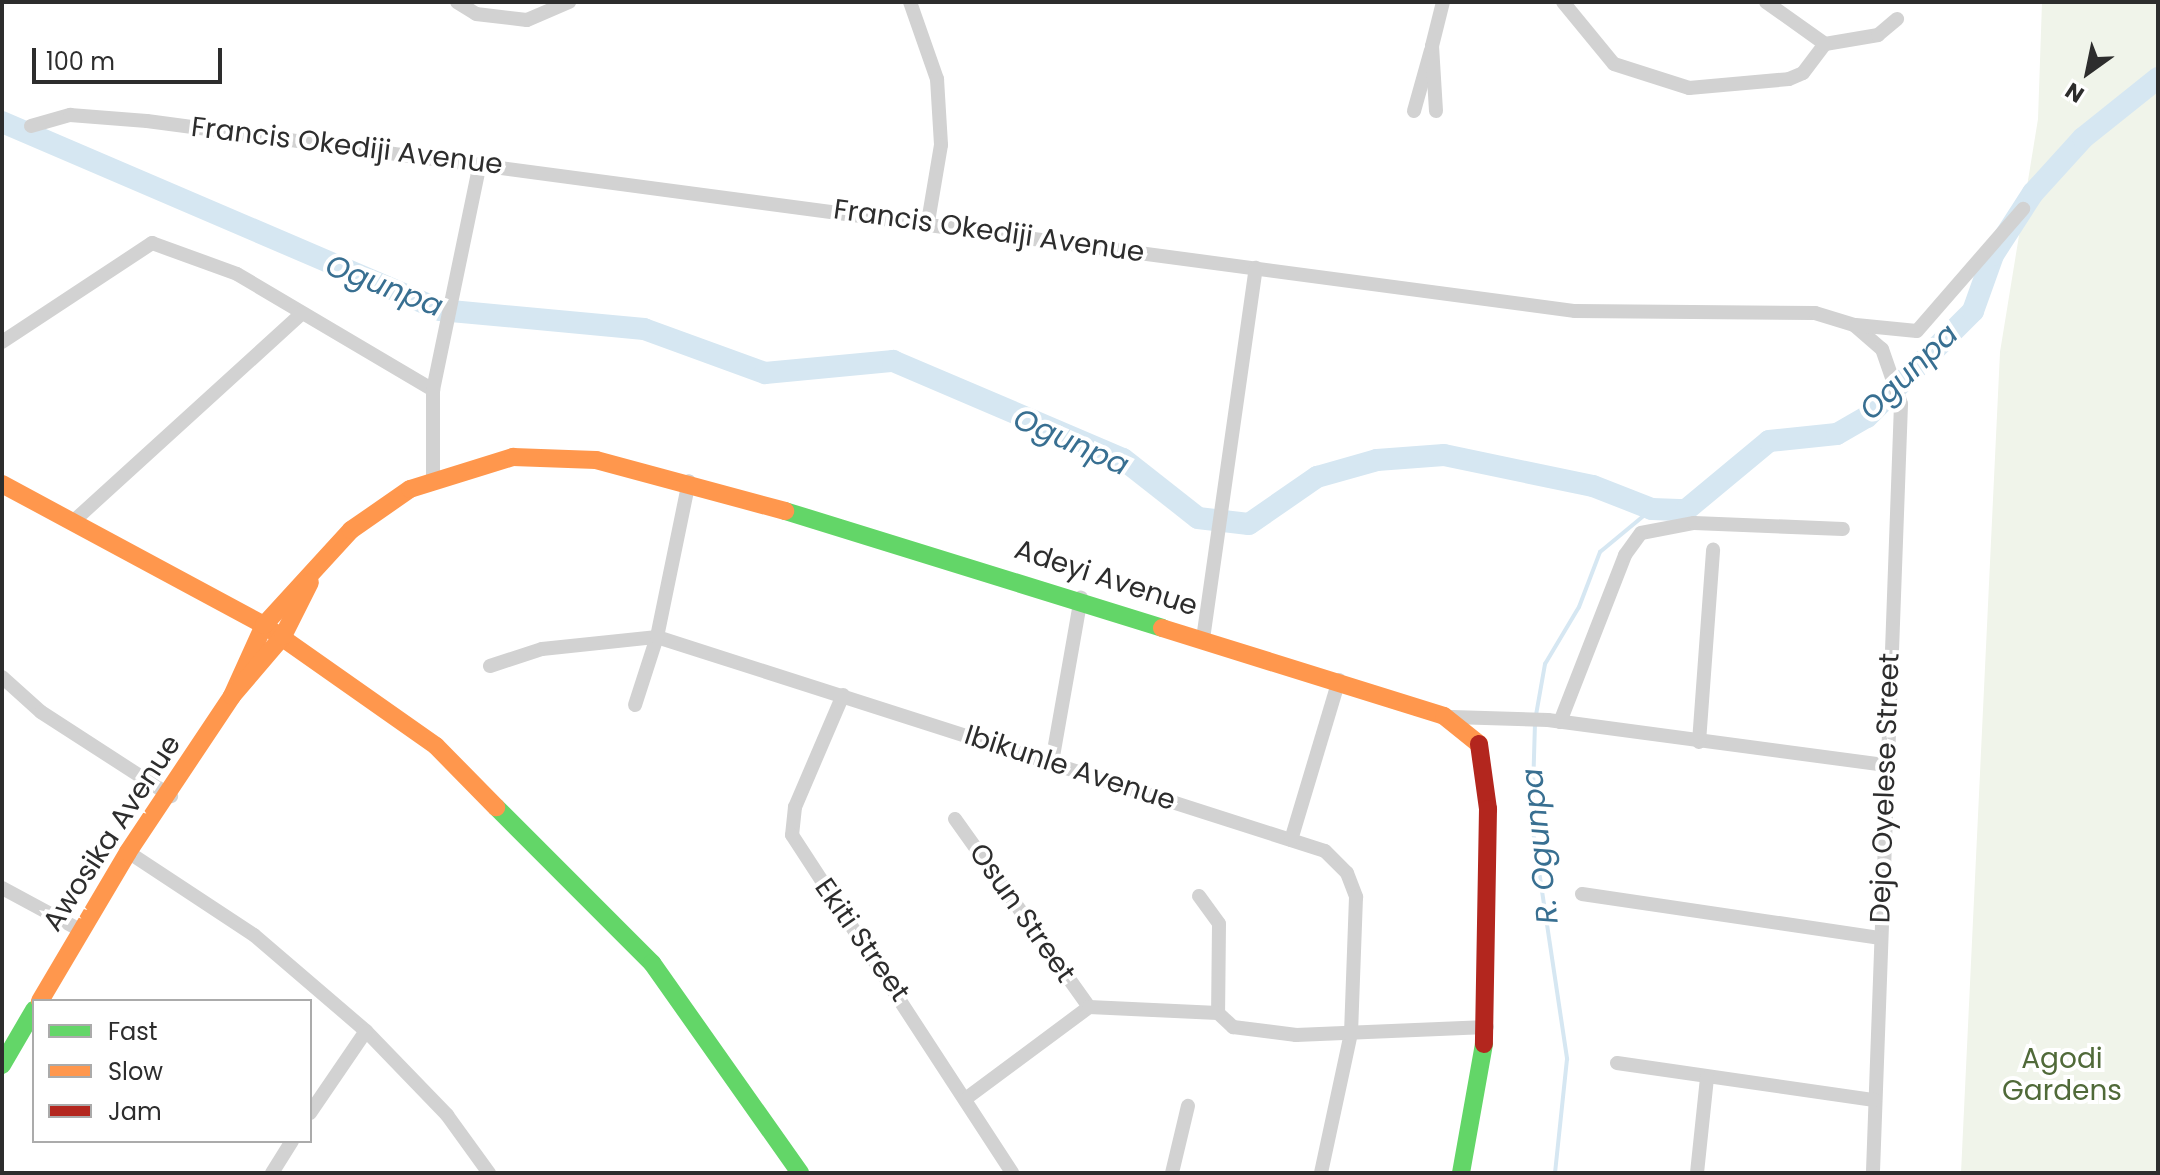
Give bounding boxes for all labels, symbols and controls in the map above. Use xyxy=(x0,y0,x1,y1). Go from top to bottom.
scale bar xyxy=(36,32,226,82)
north arrow xyxy=(2048,32,2128,112)
text: 100 m xyxy=(46,45,115,78)
text: N xyxy=(2059,75,2090,110)
street label: Francis Okediji Avenue xyxy=(189,110,505,182)
street label: Francis Okediji Avenue xyxy=(831,193,1147,269)
water label: Ogunpa xyxy=(320,247,448,325)
water label: Ogunpa xyxy=(1852,316,1966,428)
water label: Ogunpa xyxy=(1008,401,1134,483)
street label: Adeyi Avenue xyxy=(1010,533,1202,623)
street label: Dejo Oyelese Street xyxy=(1863,652,1907,924)
street label: Ibikunle Avenue xyxy=(960,718,1180,818)
street label: Awosika Avenue xyxy=(36,729,188,937)
water label: R. Ogunpa xyxy=(1514,766,1566,926)
street label: Osun Street xyxy=(962,837,1082,989)
street label: Ekiti Street xyxy=(807,872,917,1008)
legend xyxy=(32,999,312,1143)
text: Fast xyxy=(108,1015,158,1048)
park label: Agodi Gardens xyxy=(2002,1042,2122,1108)
text: Slow xyxy=(108,1055,163,1088)
text: Jam xyxy=(108,1095,162,1128)

